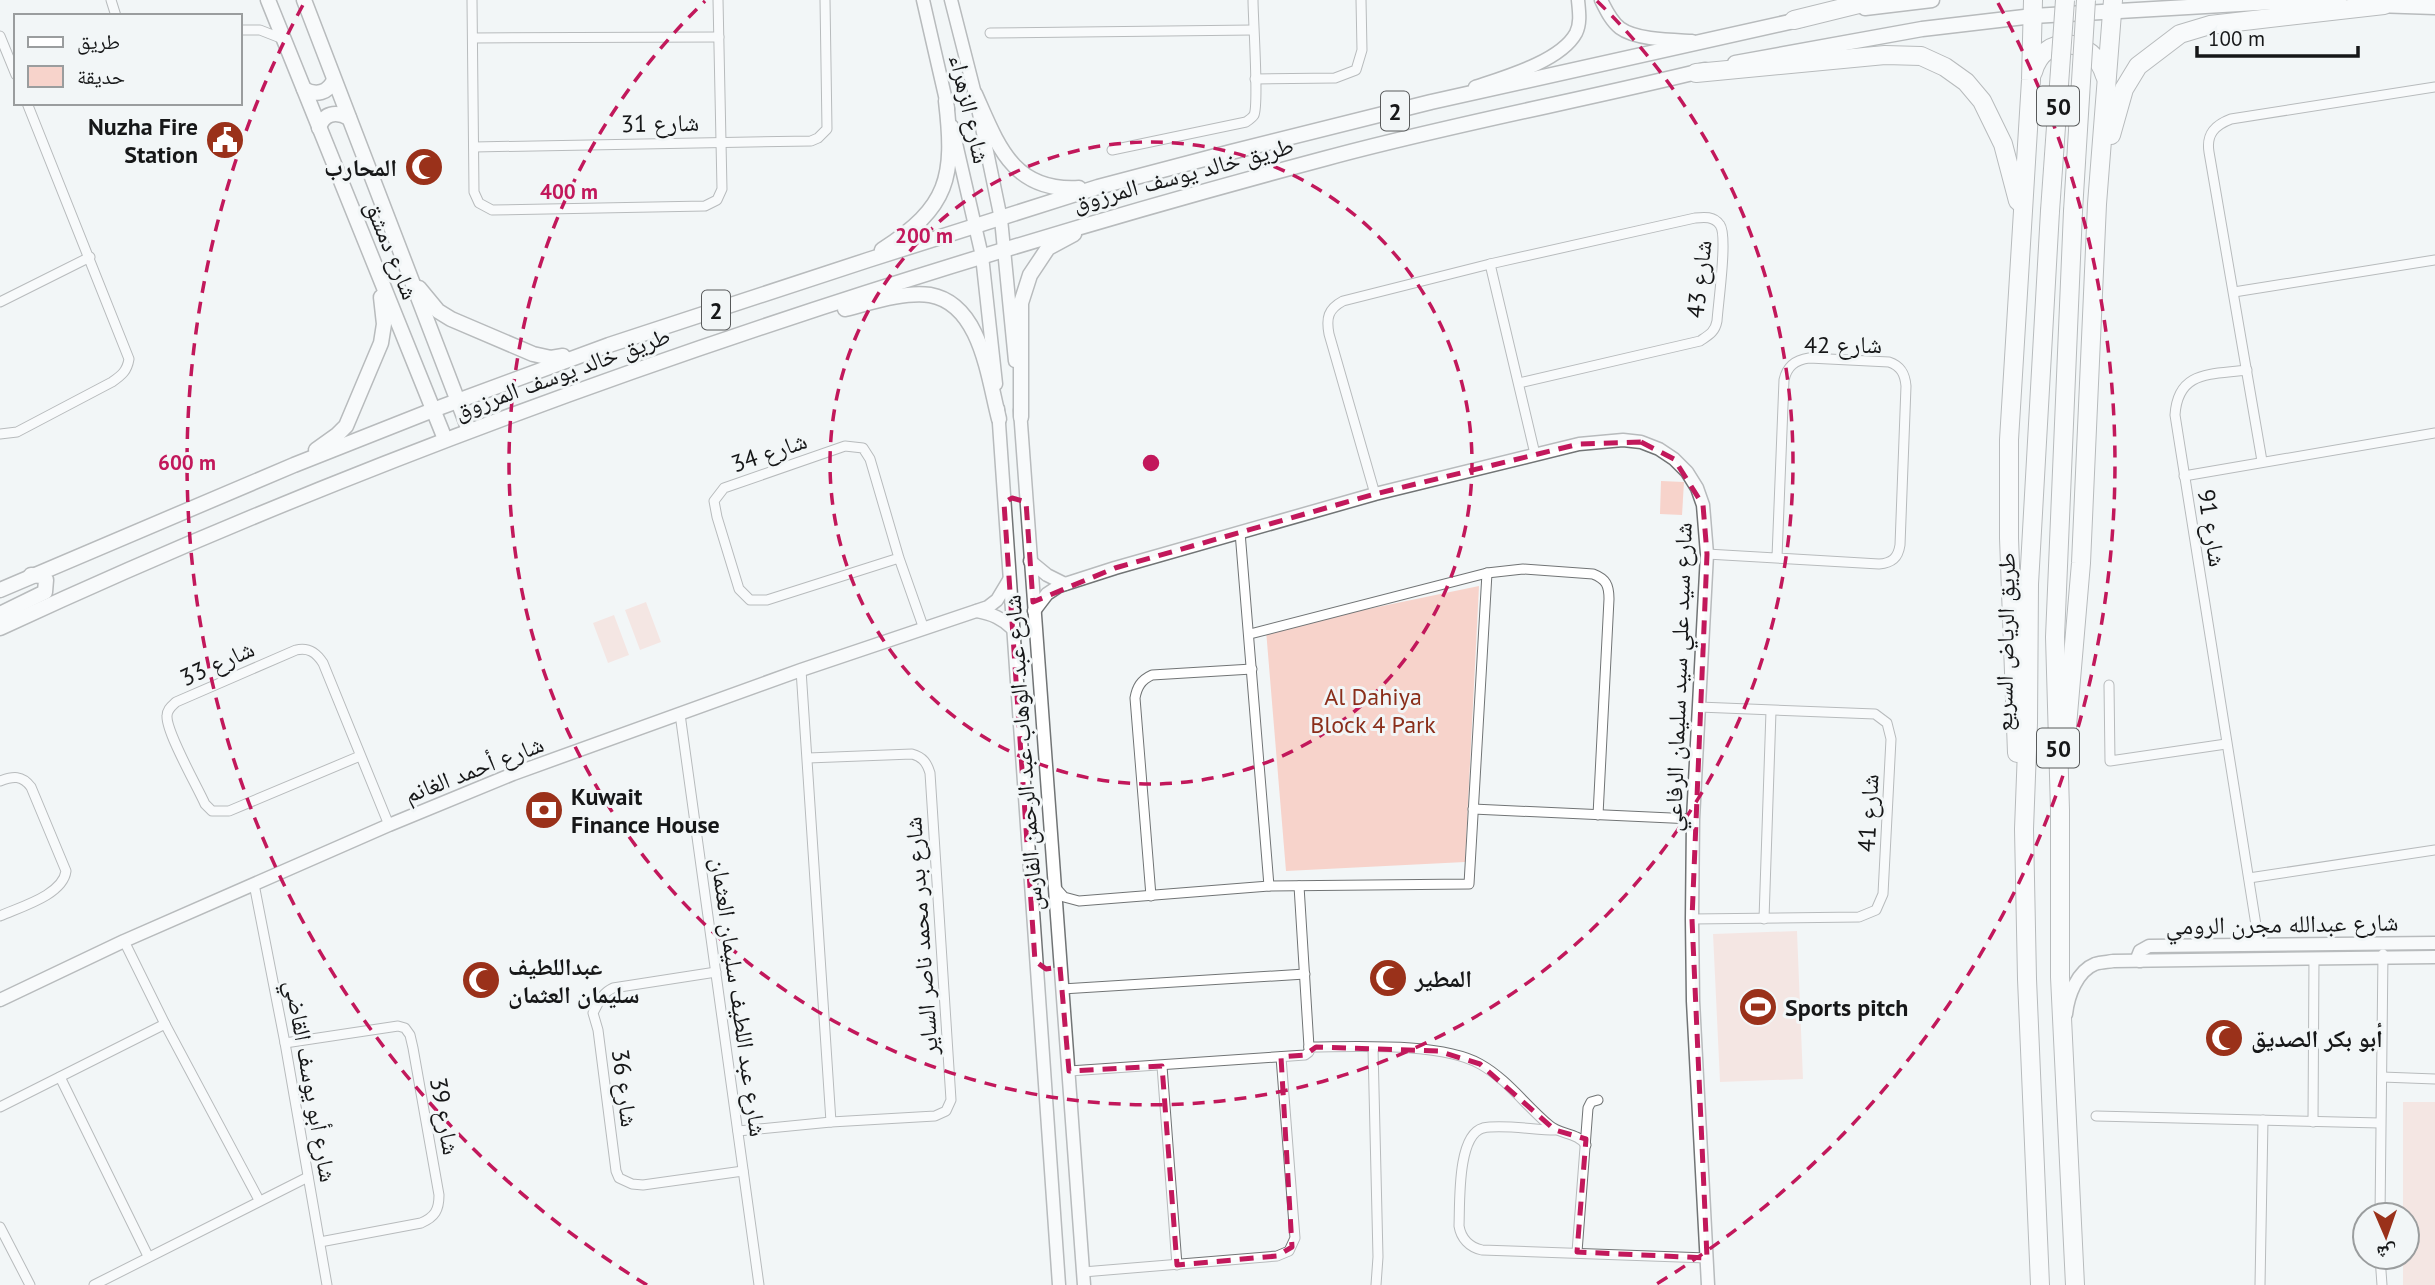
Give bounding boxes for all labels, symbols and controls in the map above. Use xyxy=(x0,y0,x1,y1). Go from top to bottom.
legend xyxy=(14,14,242,105)
scale bar xyxy=(2197,14,2358,58)
text: 100 m xyxy=(2208,25,2265,52)
text: طريق xyxy=(77,28,120,55)
street label: شارع الزهراء xyxy=(942,52,998,166)
text: حديقة xyxy=(77,63,125,90)
road number: 50 xyxy=(2037,86,2079,125)
road number: 2 xyxy=(1381,92,1409,130)
street label: شارع 31 xyxy=(621,107,699,139)
place label: Nuzha Fire Station xyxy=(88,111,198,170)
public building icon: Nuzha Fire Station xyxy=(204,119,246,161)
street label: طريق خالد يوسف المرزوق xyxy=(1069,130,1297,218)
mosque icon: المحارب xyxy=(403,146,445,188)
place label: المحارب xyxy=(324,152,397,183)
text: 400 m xyxy=(540,178,598,205)
street label: شارع دمشق xyxy=(358,196,426,304)
text: 200 m xyxy=(895,222,953,249)
street label: شارع 43 xyxy=(1679,238,1719,320)
road number: 2 xyxy=(702,290,730,330)
street label: طريق خالد يوسف المرزوق xyxy=(450,320,674,426)
street label: شارع 42 xyxy=(1804,329,1882,360)
street label: شارع 34 xyxy=(727,425,811,479)
text: 600 m xyxy=(158,449,216,476)
centre of rings xyxy=(1139,451,1163,475)
street label: شارع 91 xyxy=(2191,487,2233,569)
street label: شارع سيد علي سيد سليمان الرفاعي xyxy=(1657,522,1703,832)
street label: طريق الرياض السريع xyxy=(1988,552,2022,732)
street label: شارع عبد الوهاب عبد الرحمن الفارس xyxy=(996,594,1050,912)
street label: شارع 33 xyxy=(175,633,259,693)
park label: Al Dahiya Block 4 Park xyxy=(1310,681,1436,740)
street label: شارع أحمد الغانم xyxy=(400,728,548,811)
road number: 50 xyxy=(2037,728,2079,768)
street label: شارع 41 xyxy=(1850,773,1886,853)
place label: Kuwait Finance House xyxy=(571,781,720,840)
bank icon: Kuwait Finance House xyxy=(523,789,565,831)
street label: شارع بدر محمد ناصر الساير xyxy=(897,816,945,1057)
street label: شارع عبد اللطيف سليمان العثمان xyxy=(704,855,774,1139)
street label: شارع عبدالله مجرن الرومي xyxy=(2165,906,2399,946)
place label: عبداللطيف سليمان العثمان xyxy=(508,951,639,1010)
mosque icon: المطير xyxy=(1367,957,1409,999)
mosque icon: عبداللطيف سليمان العثمان xyxy=(460,959,502,1001)
place label: المطير xyxy=(1414,963,1472,994)
street label: شارع أبو يوسف القاضي xyxy=(274,977,344,1185)
sports icon: Sports pitch xyxy=(1737,986,1779,1028)
place label: Sports pitch xyxy=(1785,992,1908,1023)
mosque icon: أبو بكر الصديق xyxy=(2203,1017,2245,1059)
place label: أبو بكر الصديق xyxy=(2251,1022,2383,1054)
street label: شارع 36 xyxy=(605,1047,645,1129)
street label: شارع 39 xyxy=(423,1075,467,1157)
north arrow xyxy=(2351,1201,2421,1271)
text: ش xyxy=(2376,1241,2397,1265)

